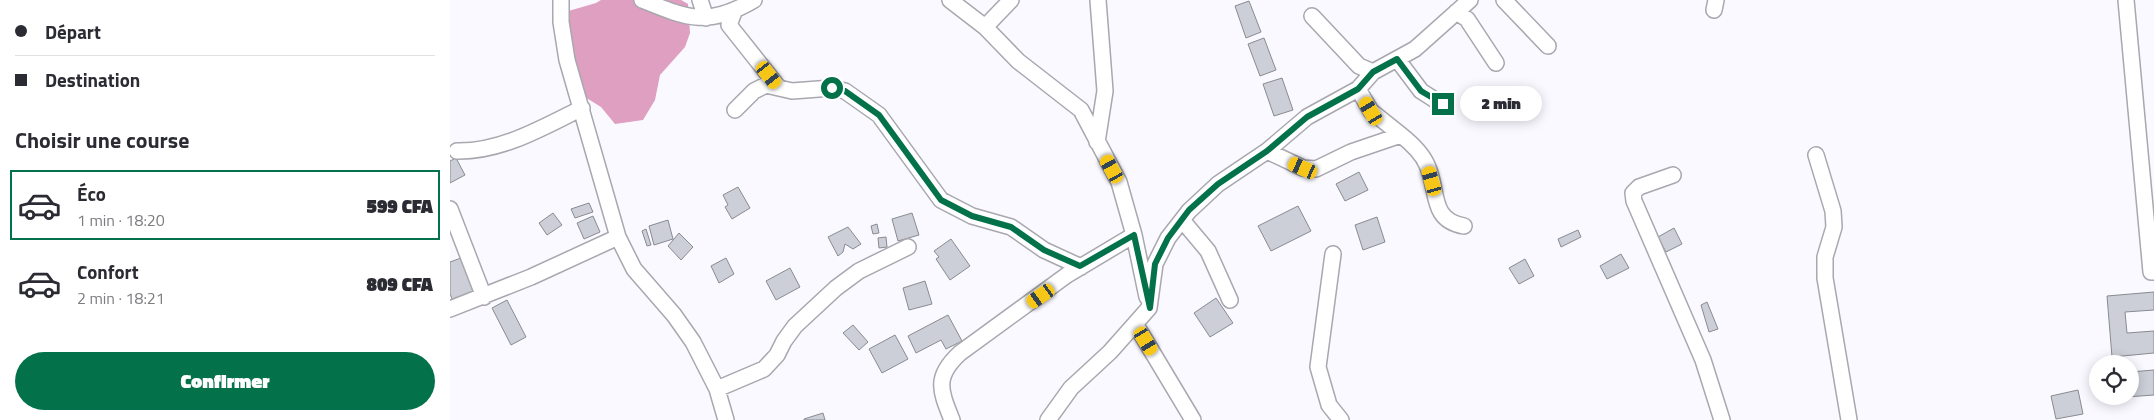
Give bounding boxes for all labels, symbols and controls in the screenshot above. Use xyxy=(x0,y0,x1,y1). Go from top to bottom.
text: Départ xyxy=(45,17,101,46)
car xyxy=(753,59,784,91)
text: Destination xyxy=(45,65,140,94)
route start xyxy=(821,77,843,99)
callout: 2 min xyxy=(1460,86,1543,122)
text: 2 min xyxy=(1481,91,1521,115)
route end xyxy=(1432,93,1454,115)
car xyxy=(1356,94,1385,128)
text: Choisir une course xyxy=(15,123,189,157)
car xyxy=(1098,152,1125,186)
car xyxy=(1286,155,1319,181)
car xyxy=(1420,165,1443,197)
text: Éco xyxy=(77,179,106,208)
icon: car xyxy=(17,183,62,228)
text: 599 CFA xyxy=(366,191,433,220)
text: 1 min · 18:20 xyxy=(77,208,165,232)
text: Confort xyxy=(77,257,139,286)
icon: car xyxy=(17,261,62,306)
text: 809 CFA xyxy=(366,269,433,298)
car xyxy=(1024,281,1057,311)
text: 2 min · 18:21 xyxy=(77,286,165,310)
car xyxy=(1131,324,1160,358)
button: Confirmer xyxy=(15,352,435,410)
map controls xyxy=(2089,355,2139,405)
button: locate xyxy=(2089,355,2139,405)

